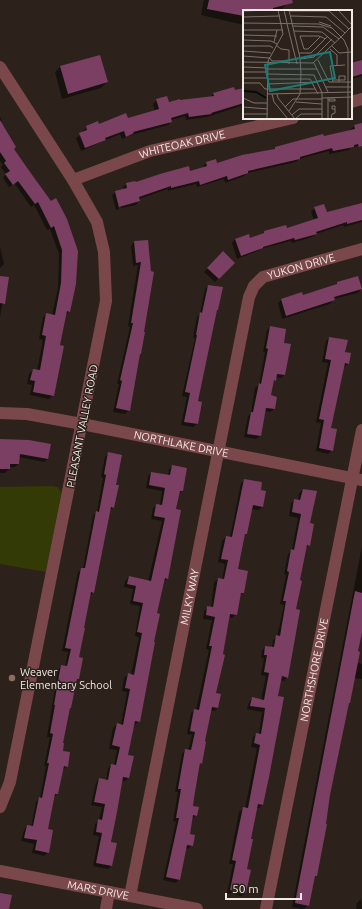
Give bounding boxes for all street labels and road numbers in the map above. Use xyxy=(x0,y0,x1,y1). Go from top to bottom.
street label: WHITEOAK DRIVE xyxy=(137,128,226,161)
street label: YUKON DRIVE xyxy=(266,251,336,282)
street label: PLEASANT VALLEY ROAD xyxy=(64,363,100,489)
street label: NORTHLAKE DRIVE xyxy=(133,429,229,459)
street label: MILKY WAY xyxy=(178,567,201,626)
street label: NORTHSHORE DRIVE xyxy=(298,617,330,723)
street label: MARS DRIVE xyxy=(66,878,130,902)

